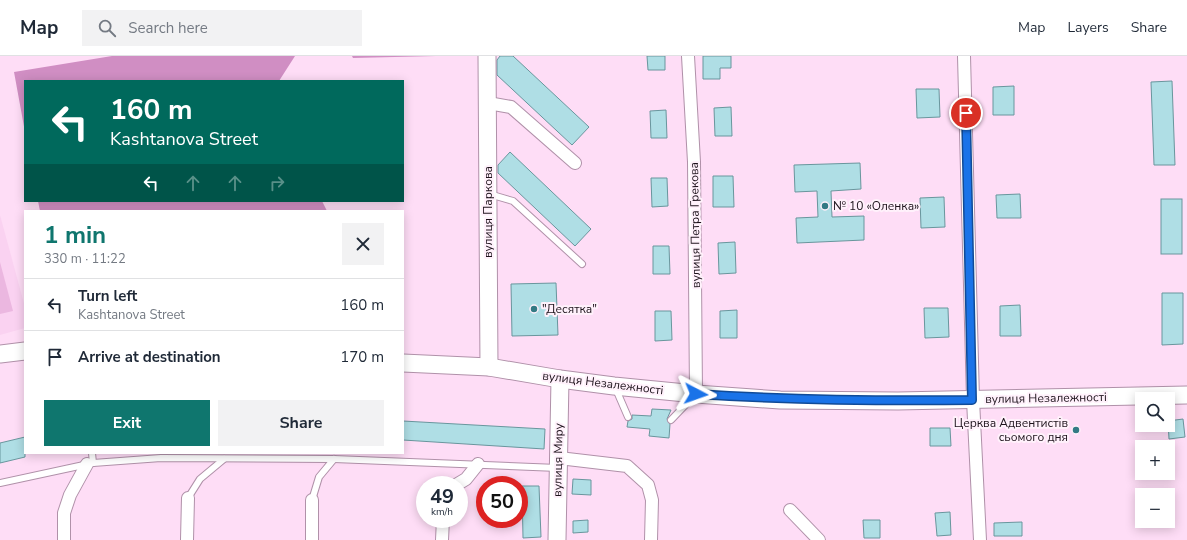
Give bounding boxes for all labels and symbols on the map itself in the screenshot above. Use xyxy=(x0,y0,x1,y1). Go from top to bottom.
pin xyxy=(949,96,983,130)
street label: вулиця Петра Грекова xyxy=(686,162,704,288)
street label: вулиця Паркова xyxy=(480,166,496,258)
place label: № 10 «Оленка» xyxy=(833,198,919,214)
marker: № 10 «Оленка» xyxy=(820,201,830,211)
place label: "Десятка" xyxy=(542,301,597,317)
marker: "Десятка" xyxy=(529,304,539,314)
street label: вулиця Незалежності xyxy=(542,368,664,398)
position arrow xyxy=(675,373,717,415)
street label: вулиця Незалежності xyxy=(985,389,1107,407)
place label: Церква Адвентистів сьомого дня xyxy=(954,415,1068,445)
street label: вулиця Миру xyxy=(549,422,567,497)
marker: Церква Адвентистів сьомого дня xyxy=(1071,425,1081,435)
speed limit sign: 50 xyxy=(476,476,528,528)

